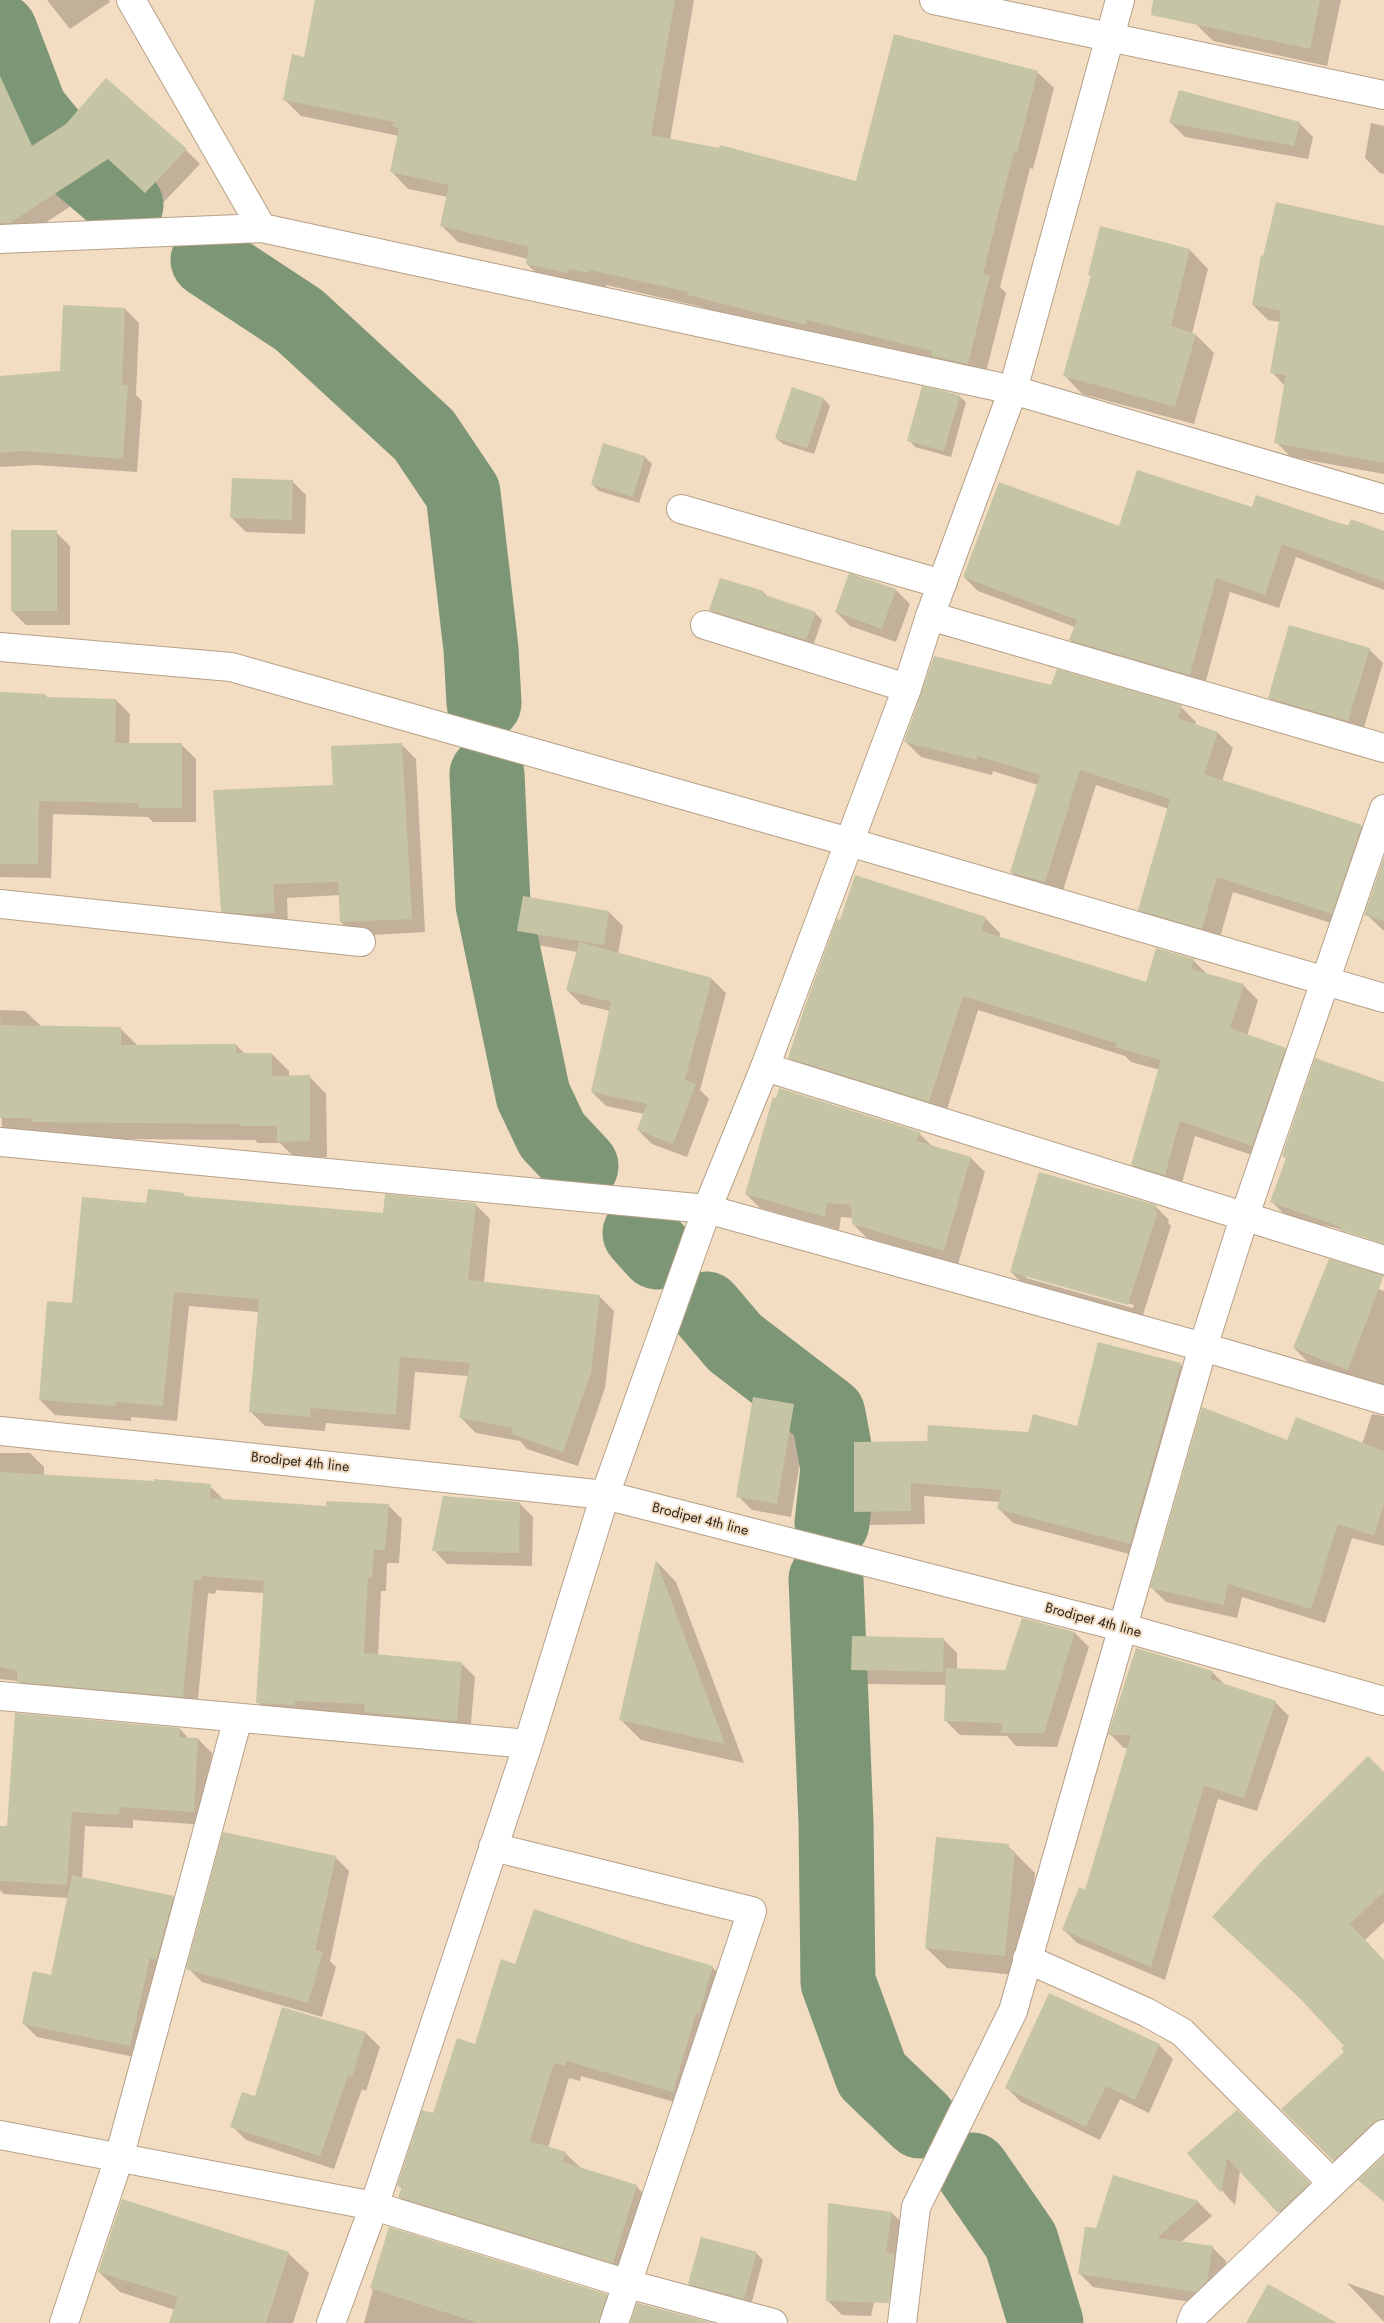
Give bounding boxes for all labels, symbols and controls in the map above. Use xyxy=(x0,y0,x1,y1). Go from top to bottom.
street label: Brodipet 4th line xyxy=(250,1449,350,1477)
street label: Brodipet 4th line xyxy=(650,1500,750,1540)
street label: Brodipet 4th line xyxy=(1043,1600,1143,1642)

